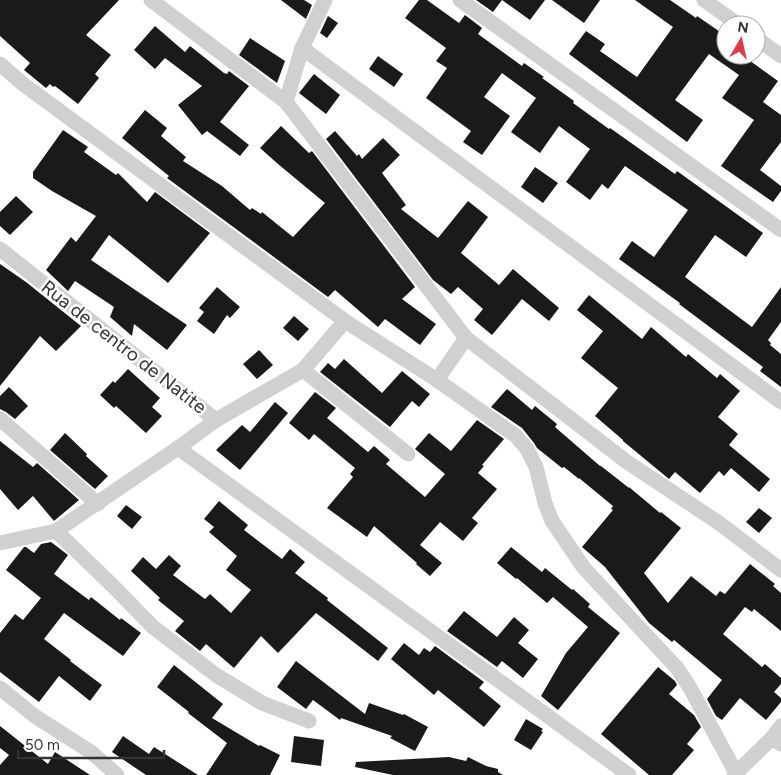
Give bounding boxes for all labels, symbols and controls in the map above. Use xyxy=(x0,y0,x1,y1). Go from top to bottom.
north arrow xyxy=(716,15,766,65)
text: N xyxy=(736,18,750,37)
street label: Rua de centro de Natite xyxy=(37,275,211,419)
scale bar xyxy=(18,728,164,760)
text: 50 m xyxy=(25,736,60,754)

